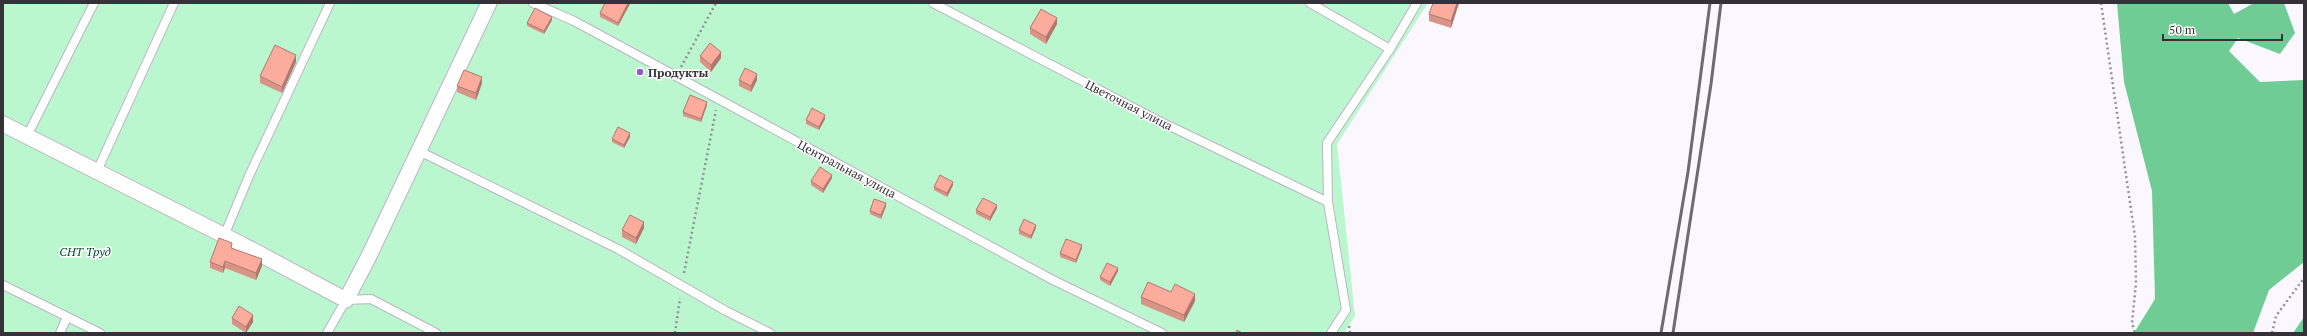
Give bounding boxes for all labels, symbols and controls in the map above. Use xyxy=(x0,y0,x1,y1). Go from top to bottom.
scale bar xyxy=(2163,16,2282,42)
text: 50 m xyxy=(2169,22,2196,37)
place label: Продукты xyxy=(648,65,708,80)
marker: Продукты xyxy=(635,67,645,77)
street label: Цветочная улица xyxy=(1083,77,1175,133)
street label: Центральная улица xyxy=(795,137,899,201)
park label: СНТ Труд xyxy=(59,244,111,259)

